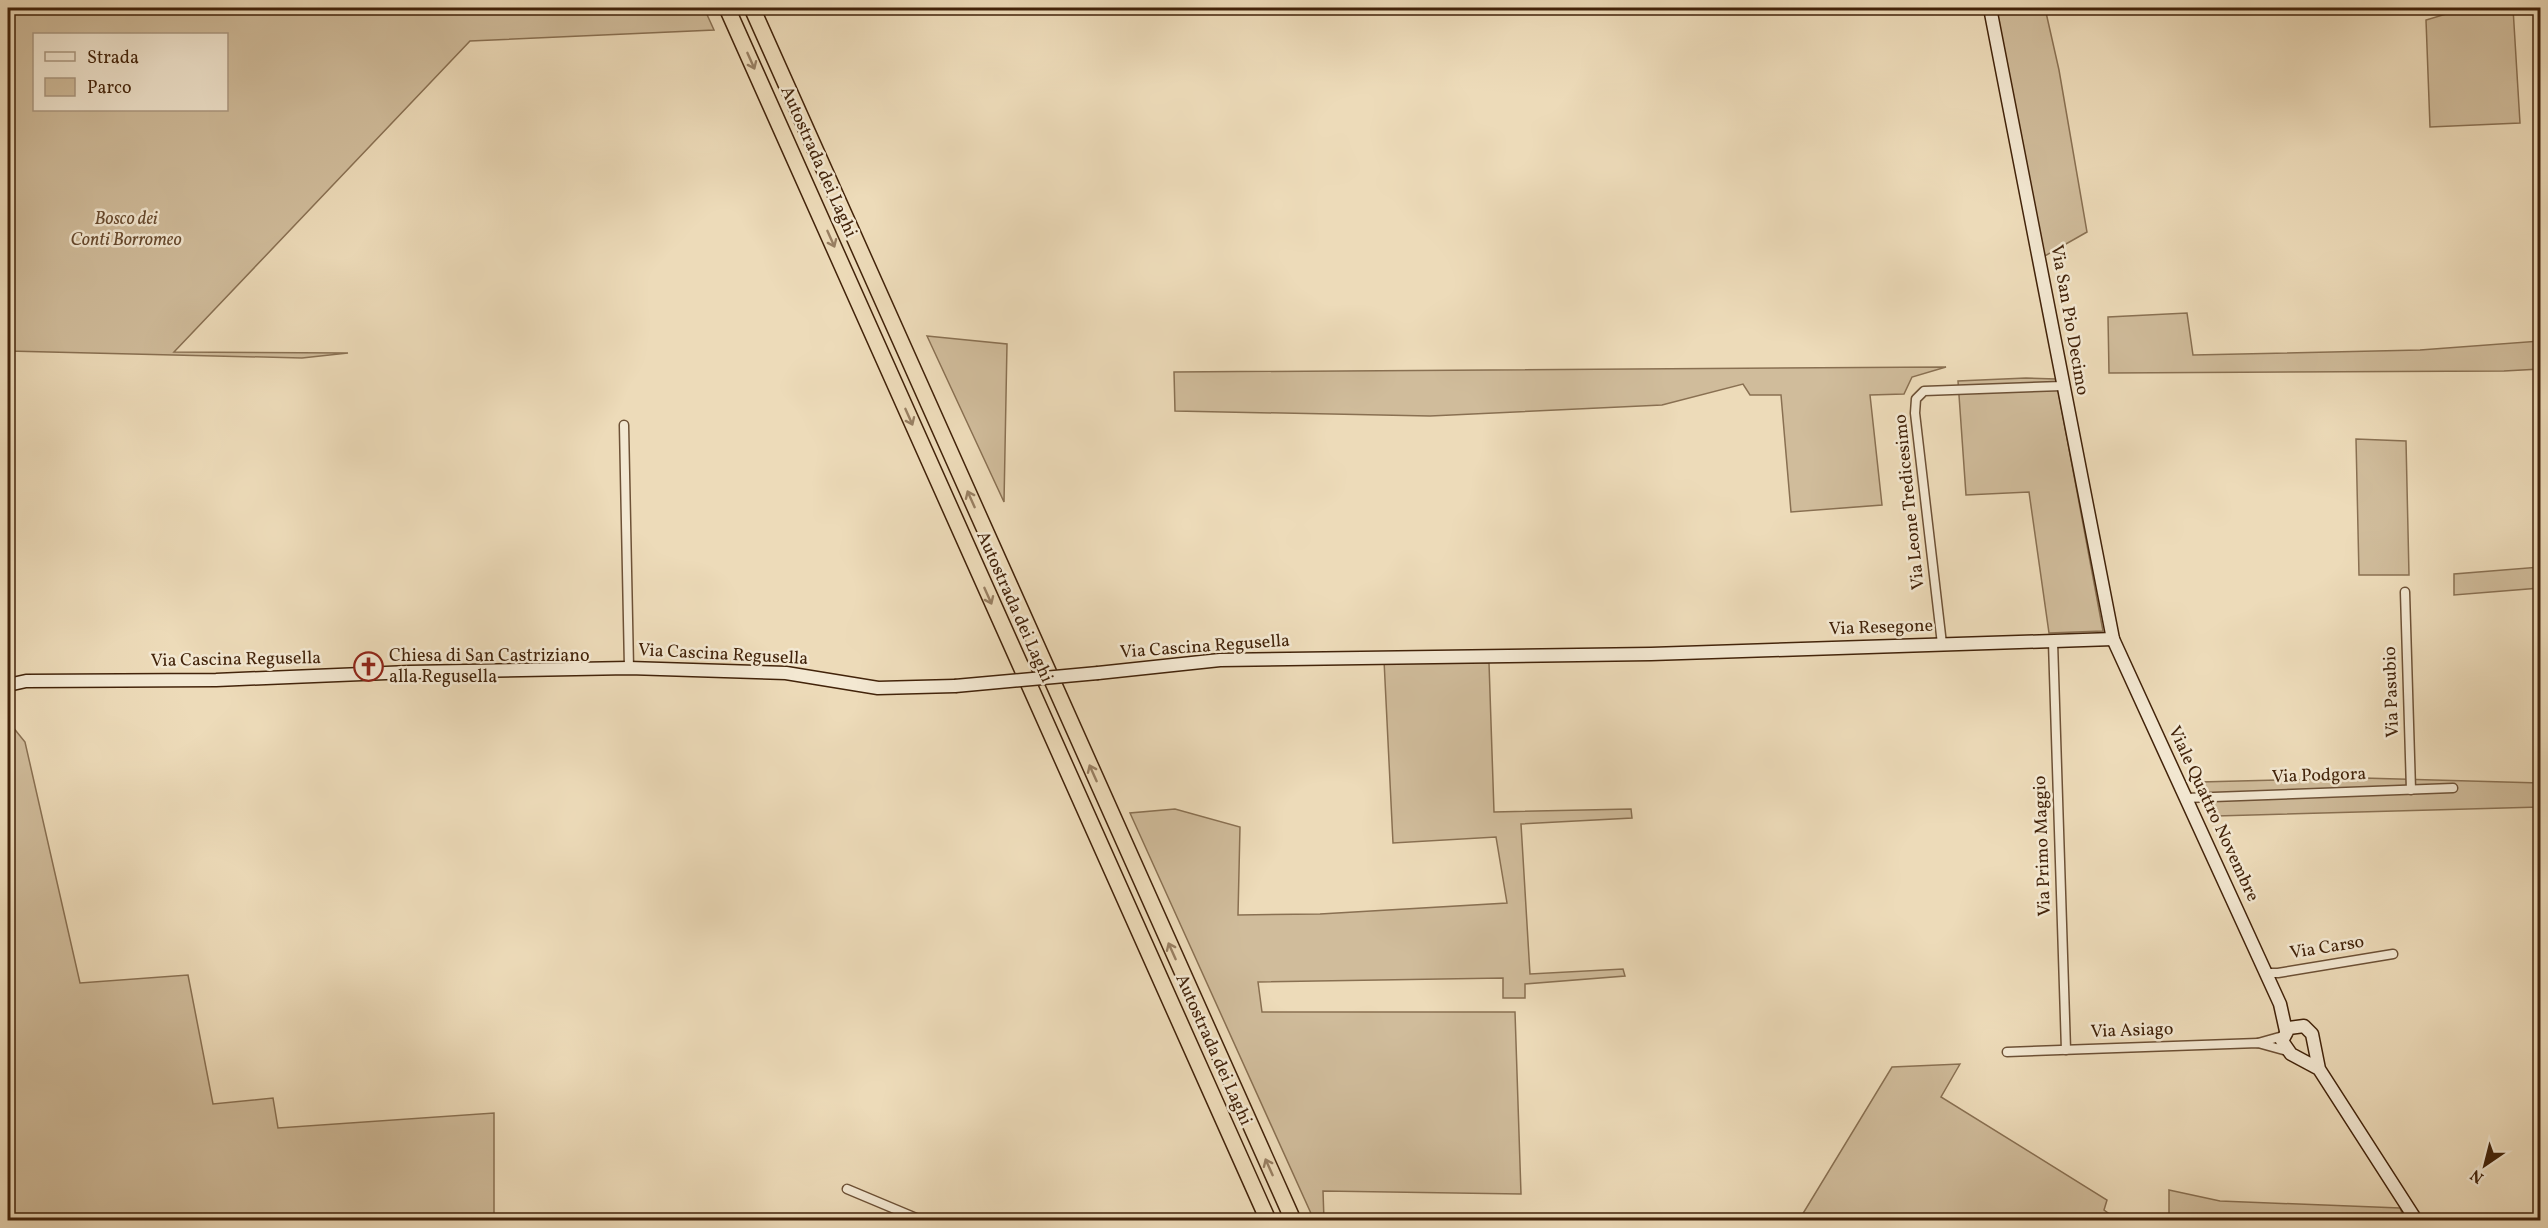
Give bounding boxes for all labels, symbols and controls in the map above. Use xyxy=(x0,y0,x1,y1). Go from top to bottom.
legend xyxy=(33,33,228,111)
text: Strada xyxy=(87,46,139,71)
one-way arrow xyxy=(746,51,757,69)
text: Parco xyxy=(87,76,132,101)
street label: Autostrada dei Laghi xyxy=(773,82,863,242)
park label: Bosco dei Conti Borromeo xyxy=(70,207,182,253)
one-way arrow xyxy=(825,229,837,247)
street label: Via San Pio Decimo xyxy=(2043,243,2095,397)
one-way arrow xyxy=(904,408,915,426)
street label: Via Leone Tredicesimo xyxy=(1888,413,1932,591)
one-way arrow xyxy=(964,490,976,508)
street label: Autostrada dei Laghi xyxy=(969,527,1059,687)
one-way arrow xyxy=(982,586,994,604)
street label: Via Resegone xyxy=(1828,614,1934,642)
street label: Via Cascina Regusella xyxy=(1119,629,1291,665)
street label: Via Cascina Regusella xyxy=(637,638,809,672)
place label: Chiesa di San Castriziano alla Regusella xyxy=(389,644,590,690)
street label: Via Cascina Regusella xyxy=(151,646,321,674)
street label: Via Pasubio xyxy=(2378,646,2406,738)
church icon: Chiesa di San Castriziano alla Regusella xyxy=(352,650,384,682)
street label: Viale Quattro Novembre xyxy=(2161,722,2265,906)
street label: Via Podgora xyxy=(2271,762,2367,790)
one-way arrow xyxy=(1087,764,1098,782)
street label: Via Primo Maggio xyxy=(2028,775,2058,917)
street label: Via Carso xyxy=(2288,930,2366,966)
one-way arrow xyxy=(1166,942,1178,960)
street label: Autostrada dei Laghi xyxy=(1168,970,1258,1130)
street label: Via Asiago xyxy=(2090,1017,2174,1045)
north arrow xyxy=(2455,1135,2515,1195)
one-way arrow xyxy=(1263,1158,1274,1177)
text: N xyxy=(2466,1163,2489,1188)

